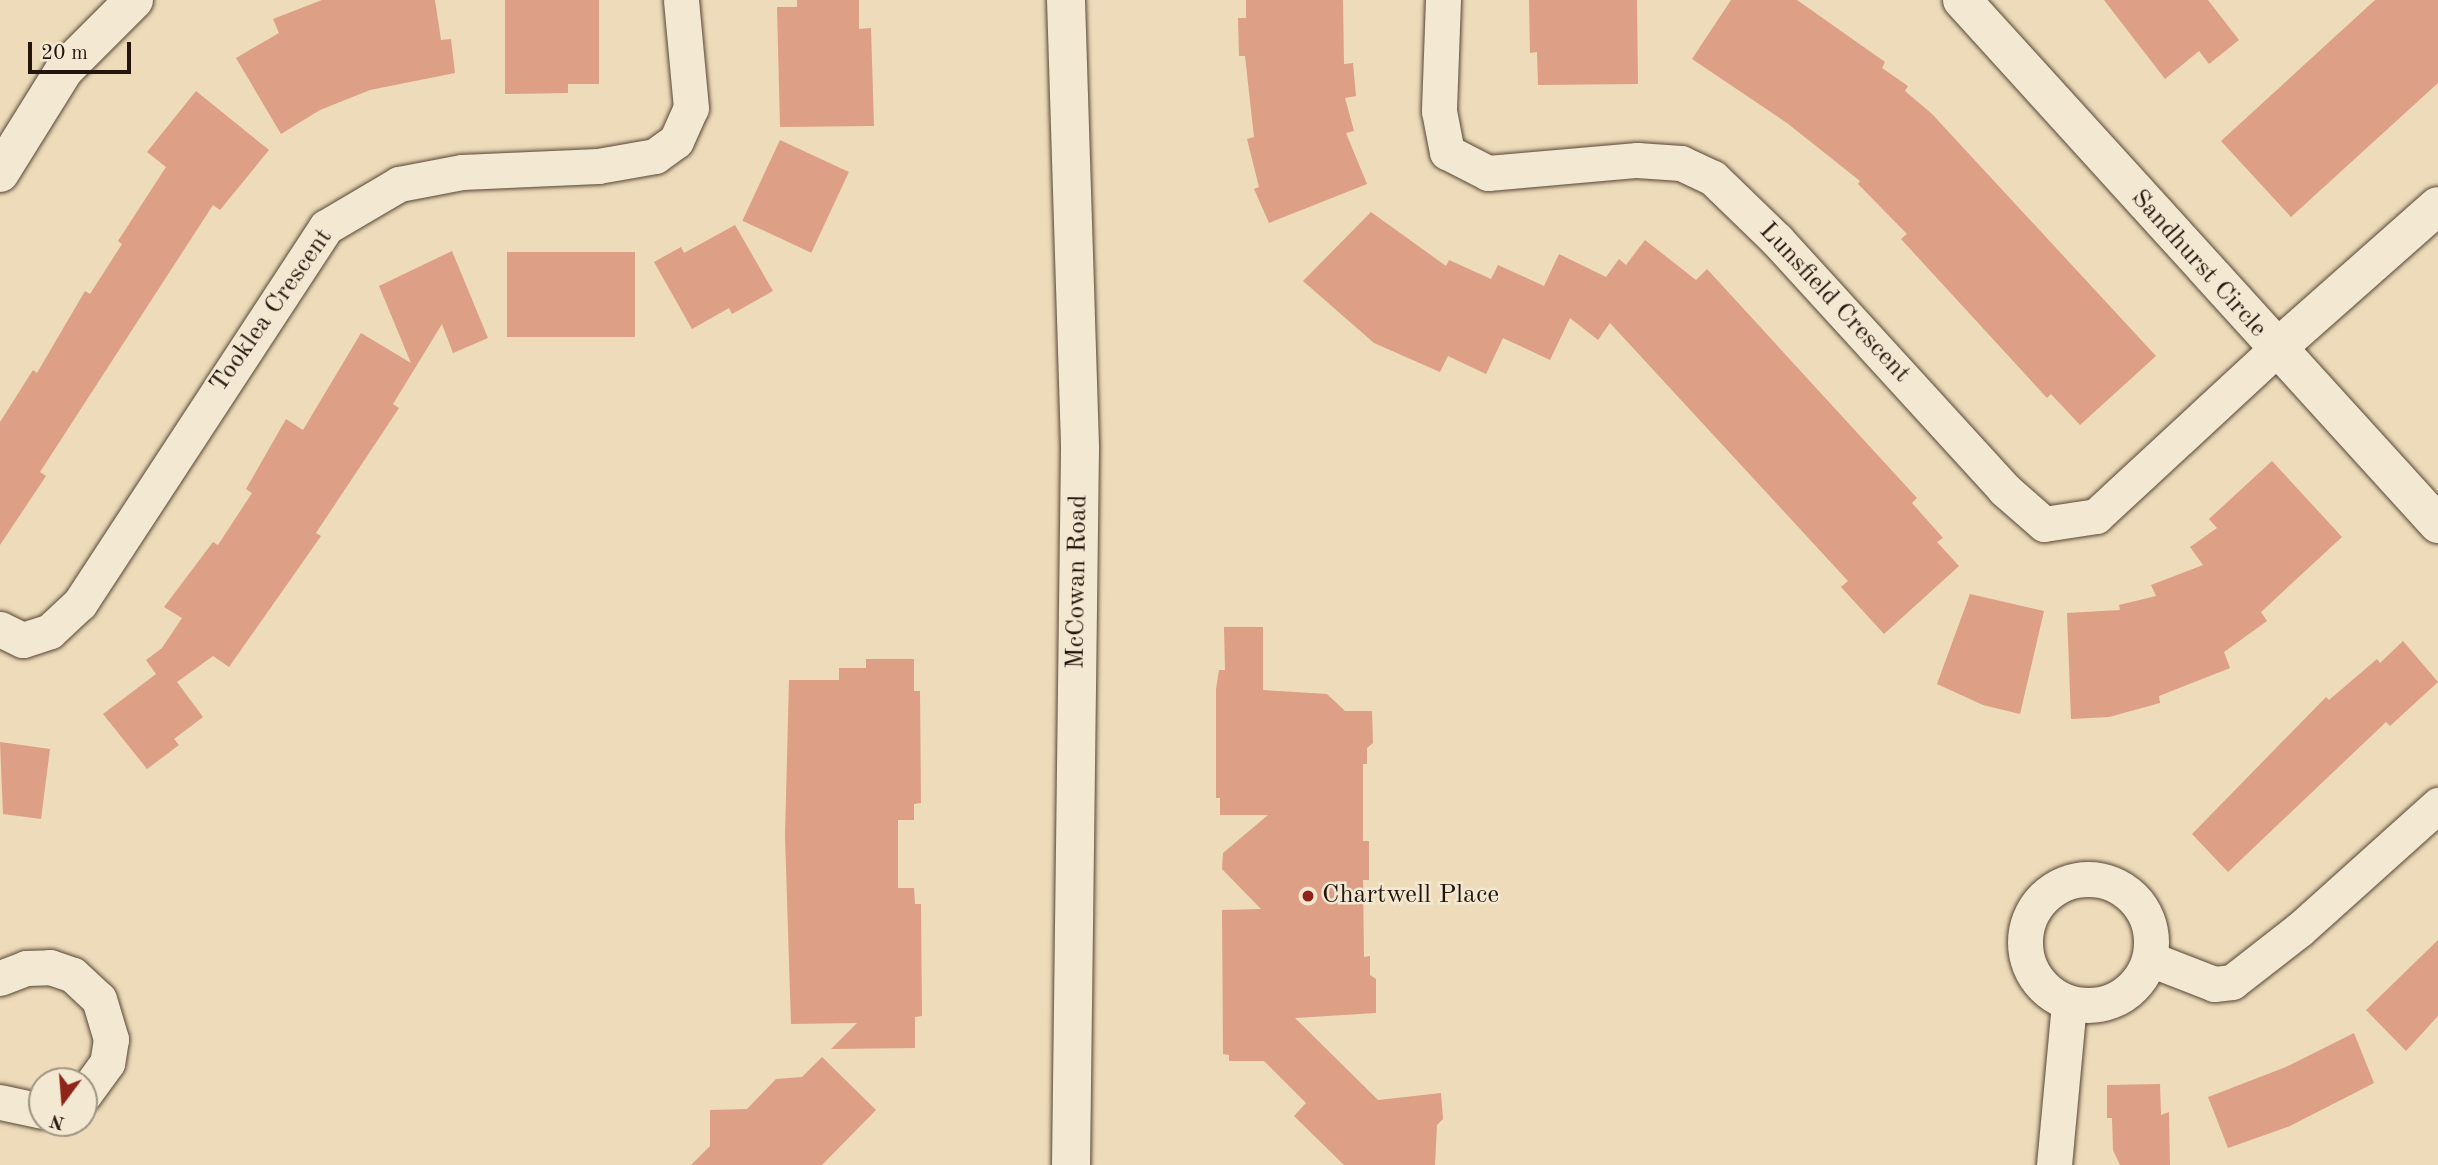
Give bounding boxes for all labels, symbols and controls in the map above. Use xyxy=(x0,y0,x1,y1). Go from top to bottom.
scale bar xyxy=(32,28,135,72)
text: 20 m xyxy=(41,43,88,64)
street label: Sandhurst Circle xyxy=(2123,184,2273,344)
street label: Lunsfield Crescent xyxy=(1752,216,1916,390)
street label: Tooklea Crescent xyxy=(204,223,340,399)
street label: McCowan Road xyxy=(1061,495,1095,669)
place label: Chartwell Place xyxy=(1322,880,1499,912)
marker: Chartwell Place xyxy=(1300,888,1316,904)
north arrow xyxy=(28,1067,98,1137)
text: N xyxy=(48,1110,67,1132)

